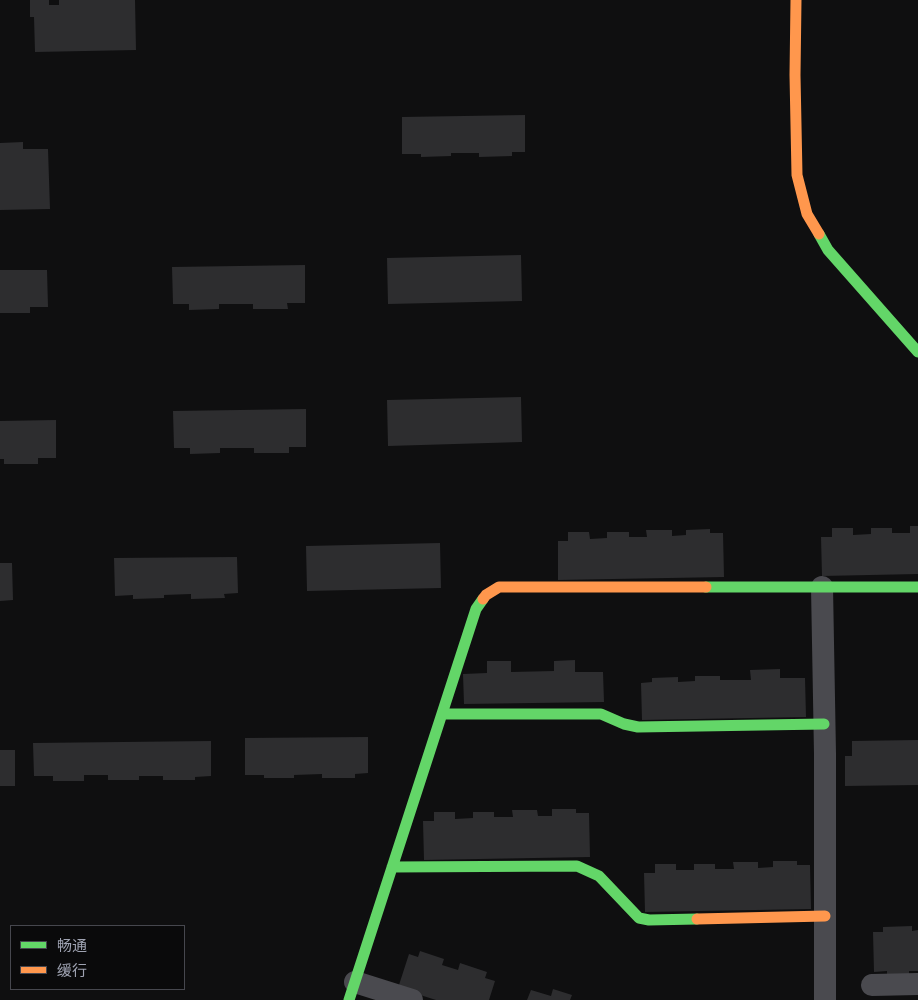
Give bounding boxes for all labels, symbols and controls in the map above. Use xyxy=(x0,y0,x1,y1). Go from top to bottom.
legend xyxy=(10,925,185,990)
text: 畅通 xyxy=(57,937,87,955)
text: 缓行 xyxy=(57,962,87,980)

